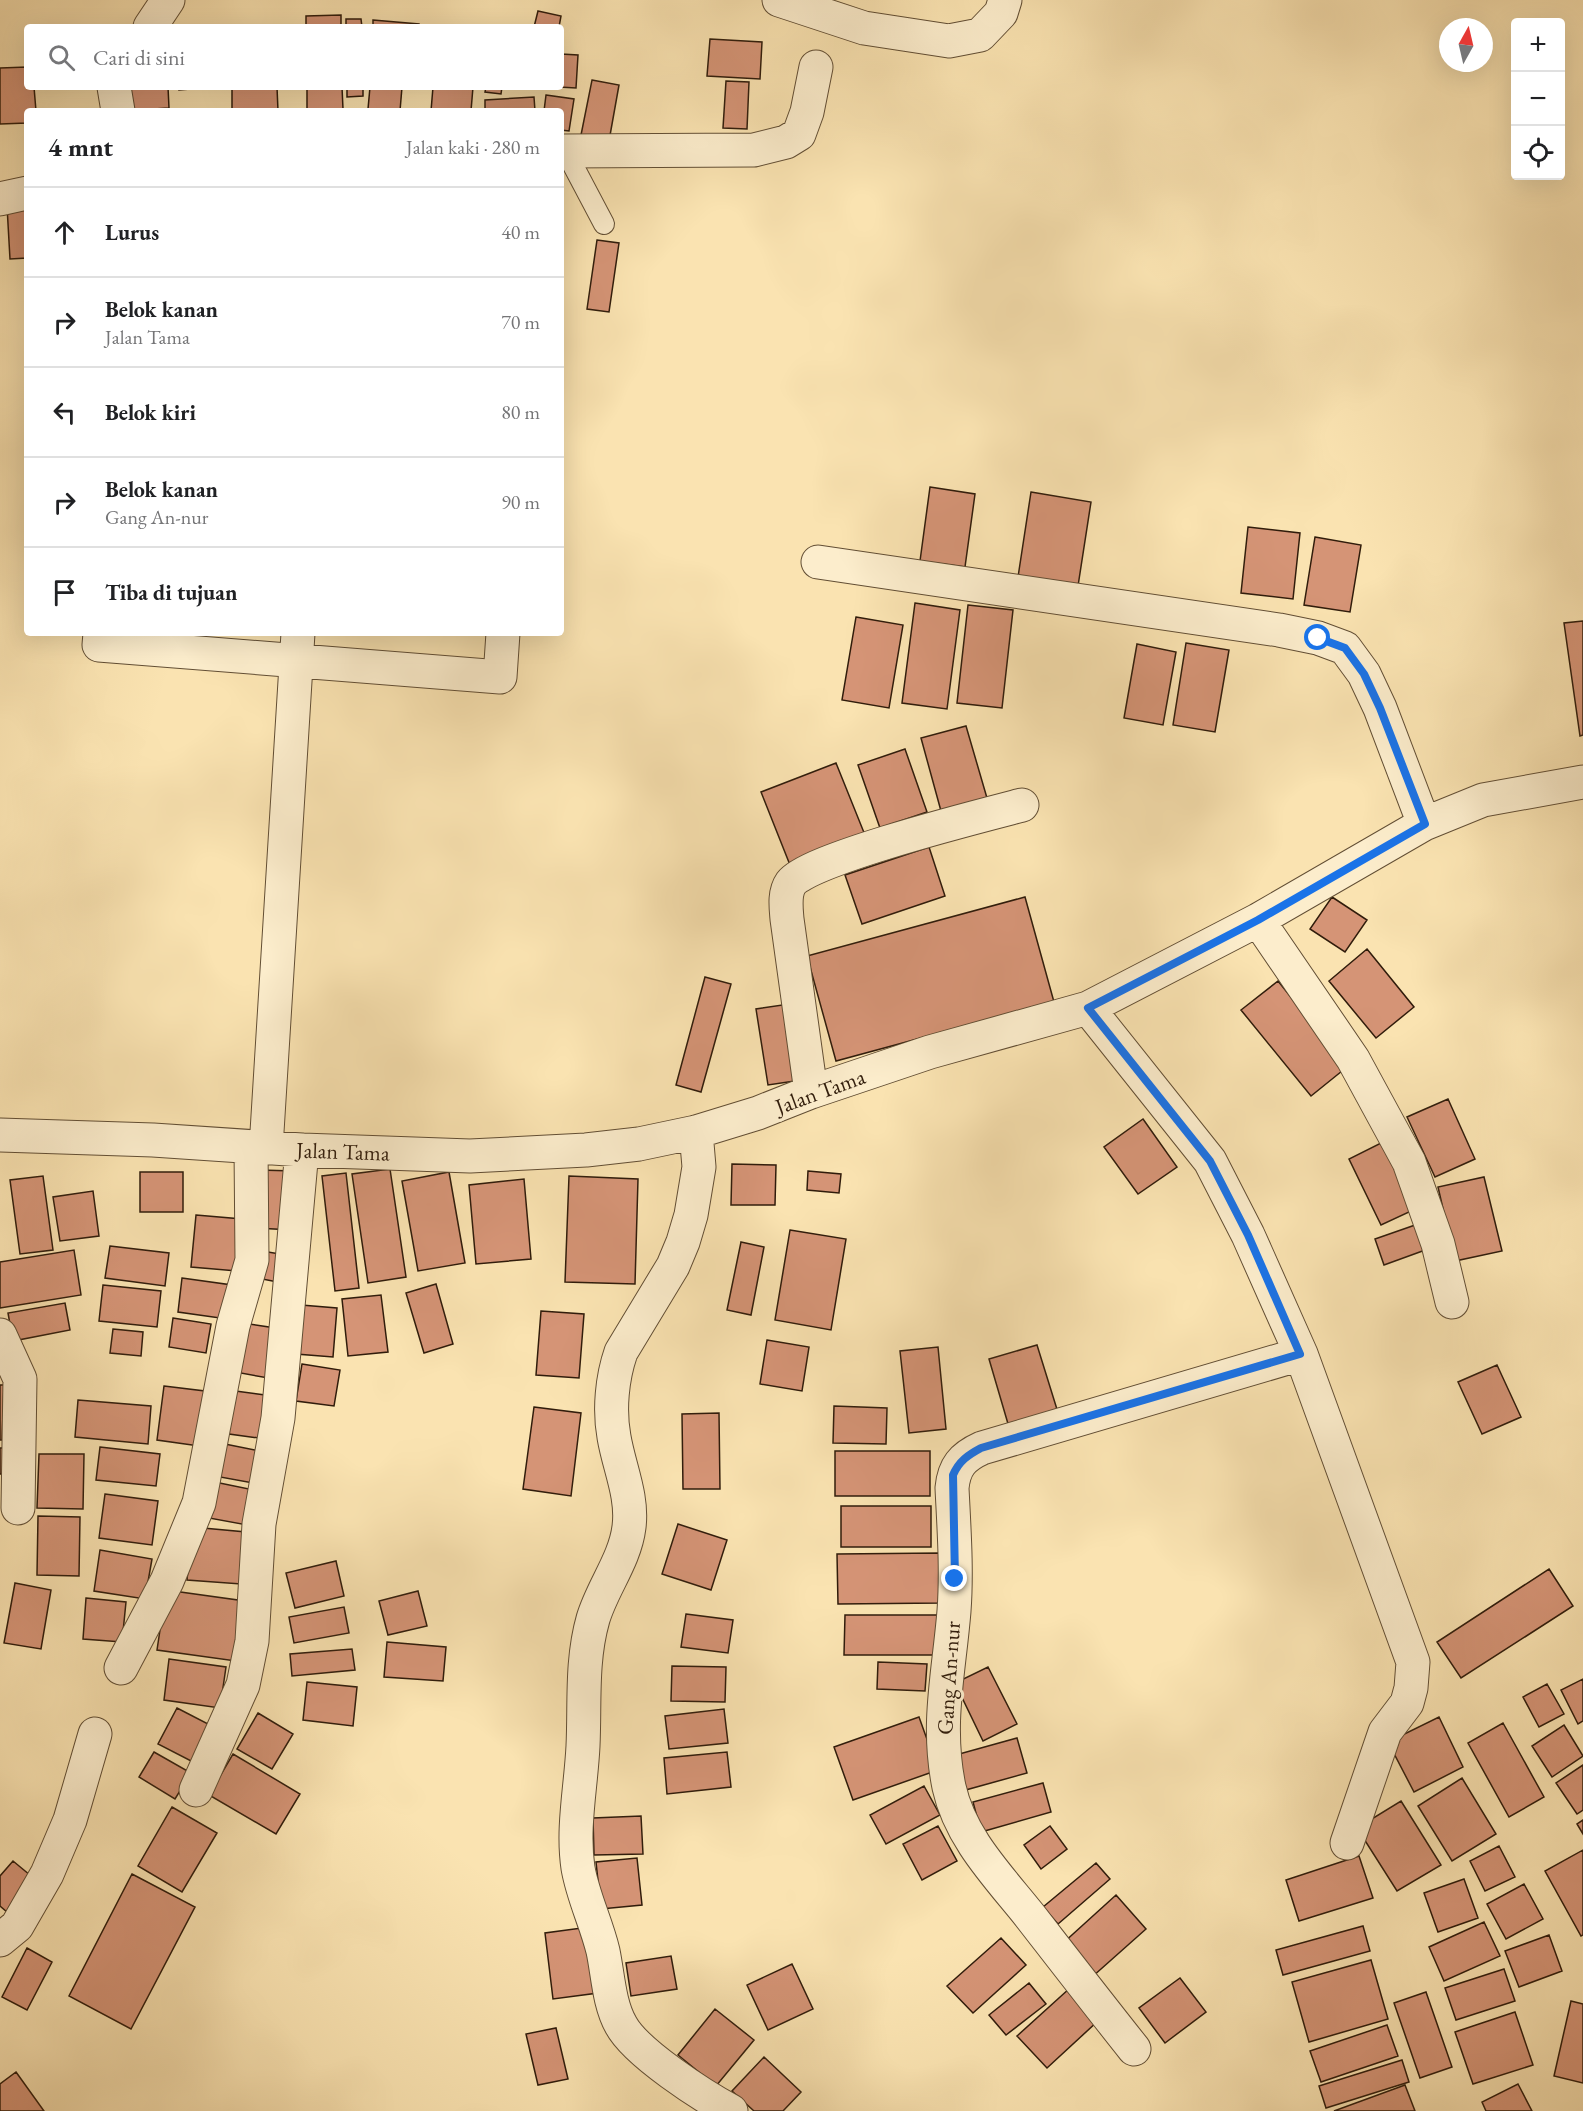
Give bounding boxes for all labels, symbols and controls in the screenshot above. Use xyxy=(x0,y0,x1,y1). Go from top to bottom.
north arrow xyxy=(1439,18,1493,72)
map controls xyxy=(1511,18,1565,180)
button: + xyxy=(1511,18,1565,72)
search box xyxy=(24,24,564,90)
icon: search xyxy=(45,41,78,74)
text: Cari di sini xyxy=(93,43,185,72)
button: − xyxy=(1511,72,1565,126)
button: locate xyxy=(1511,126,1565,180)
text: 4 mnt xyxy=(48,130,113,164)
text: Jalan kaki · 280 m xyxy=(406,134,540,160)
icon: ahead xyxy=(48,216,81,249)
text: Lurus xyxy=(105,218,159,247)
text: 40 m xyxy=(501,219,540,245)
text: Belok kanan xyxy=(105,295,218,324)
icon: right xyxy=(48,306,81,339)
text: 70 m xyxy=(501,309,540,335)
text: Jalan Tama xyxy=(105,324,190,350)
icon: left xyxy=(48,396,81,429)
text: Belok kiri xyxy=(105,398,196,427)
text: 80 m xyxy=(501,399,540,425)
text: Belok kanan xyxy=(105,475,218,504)
icon: right xyxy=(48,486,81,519)
text: 90 m xyxy=(501,489,540,515)
text: Gang An-nur xyxy=(105,504,208,530)
icon: arrive xyxy=(48,576,81,609)
text: Tiba di tujuan xyxy=(105,578,237,607)
route start xyxy=(1304,624,1330,650)
street label: Jalan Tama xyxy=(769,1062,869,1122)
street label: Jalan Tama xyxy=(294,1135,390,1168)
route end xyxy=(941,1565,967,1591)
street label: Gang An-nur xyxy=(930,1620,967,1736)

